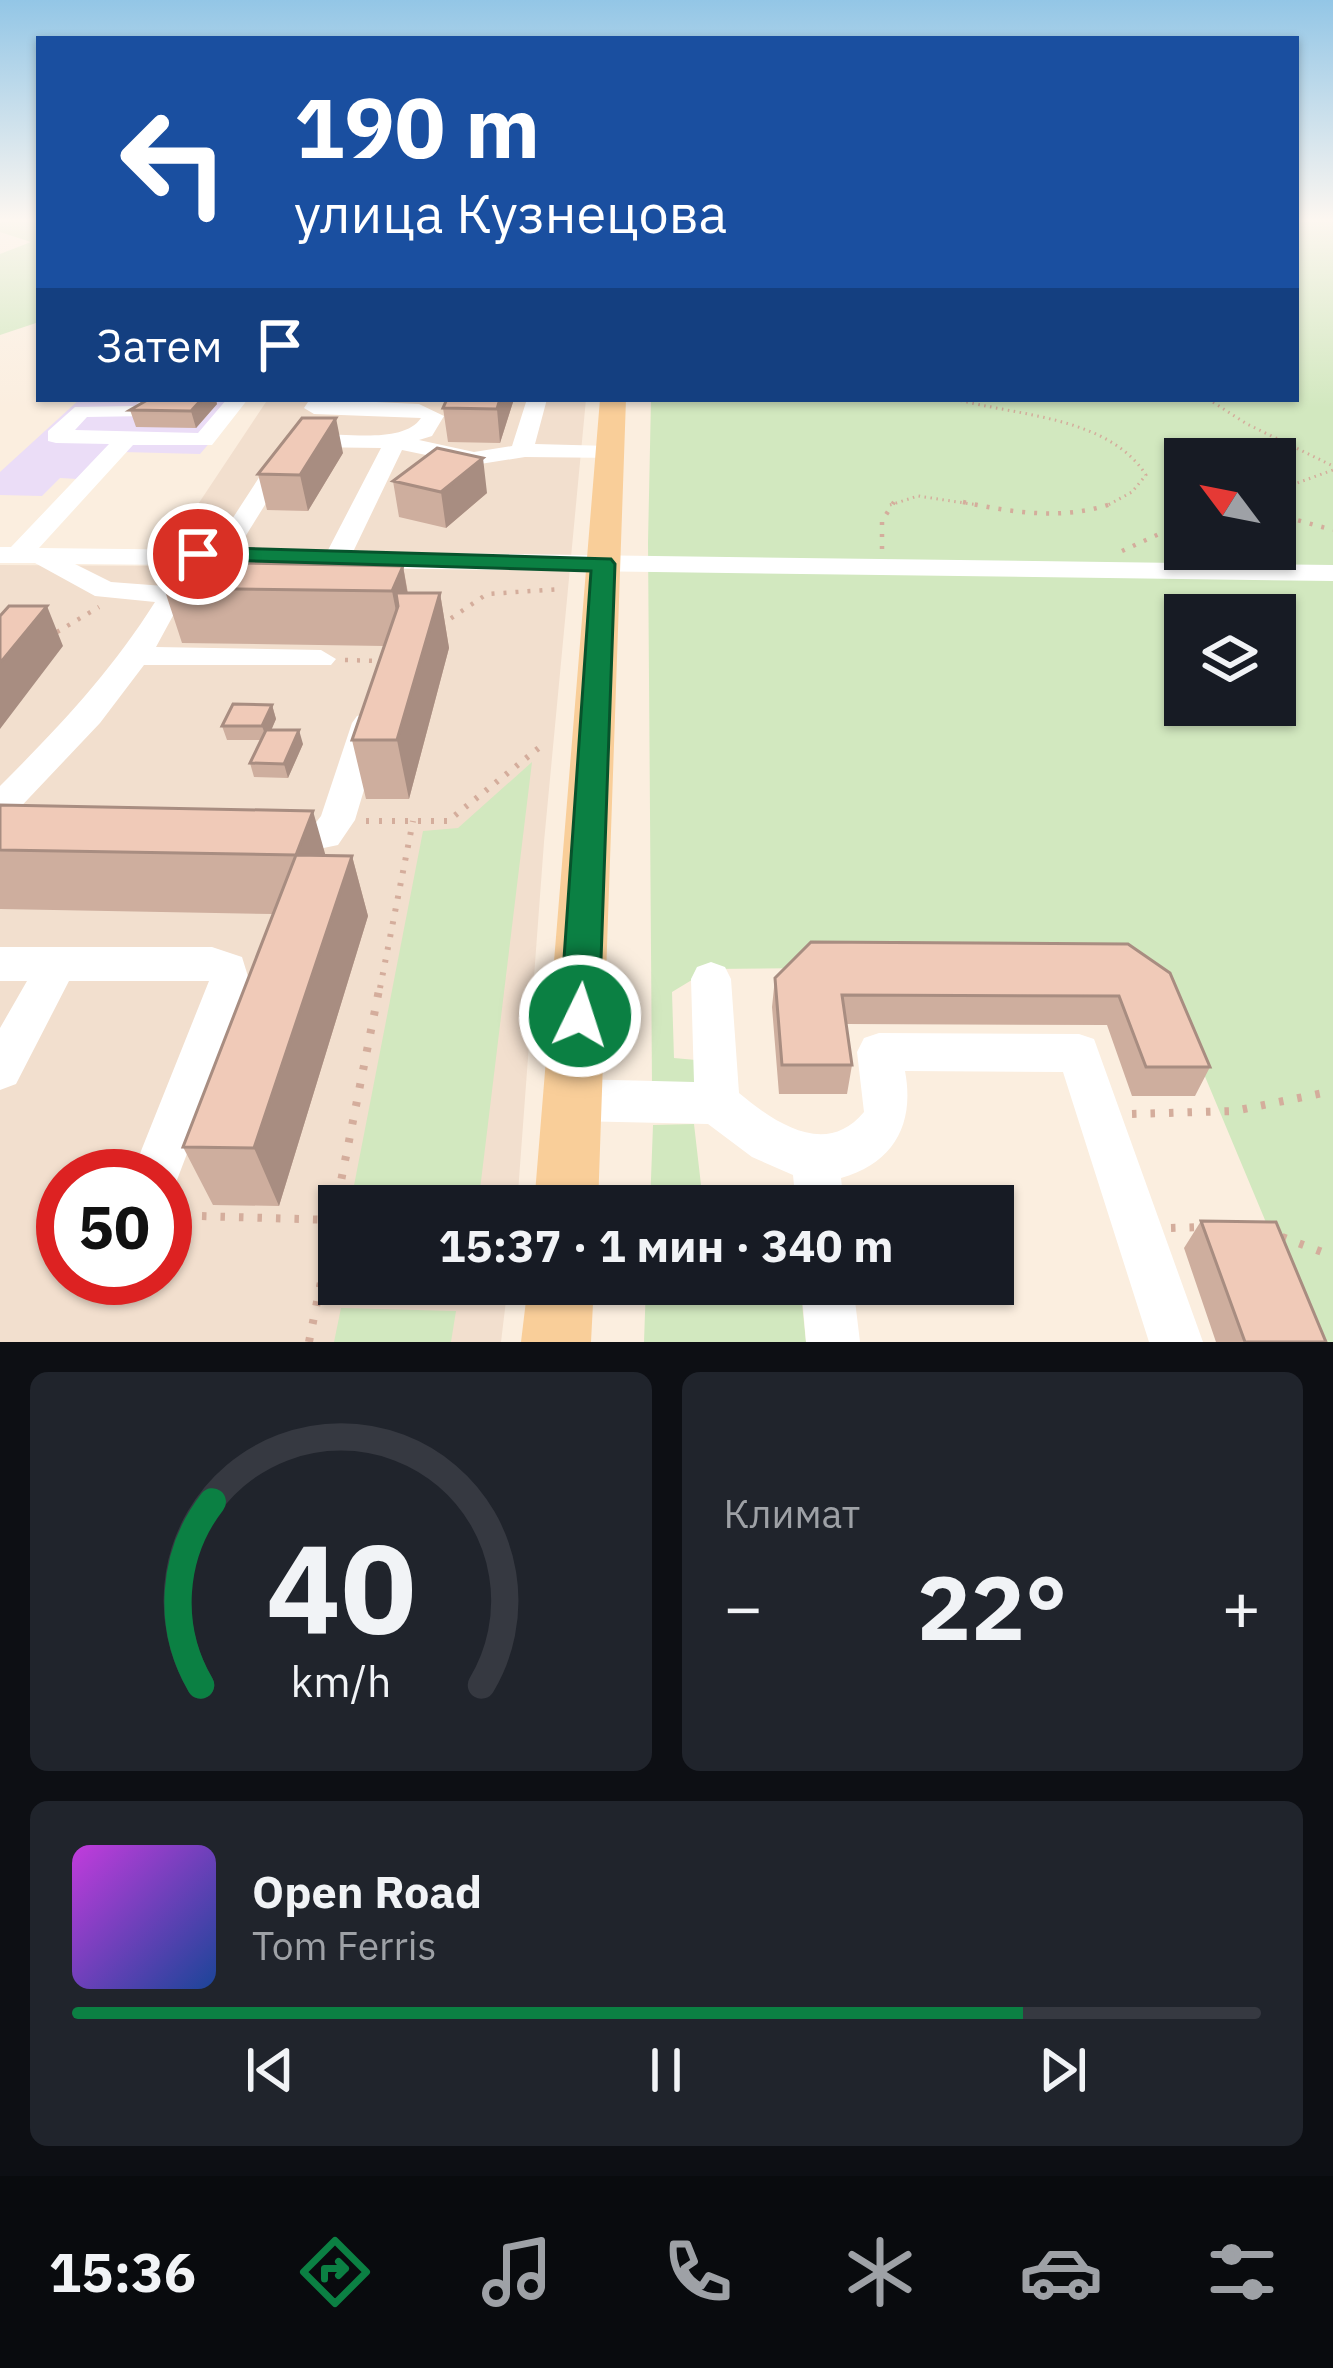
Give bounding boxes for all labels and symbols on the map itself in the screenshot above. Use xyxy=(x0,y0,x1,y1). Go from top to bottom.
north arrow xyxy=(1164,438,1296,570)
pin xyxy=(147,503,249,605)
position arrow xyxy=(517,953,643,1079)
speed limit sign: 50 xyxy=(36,1149,192,1305)

